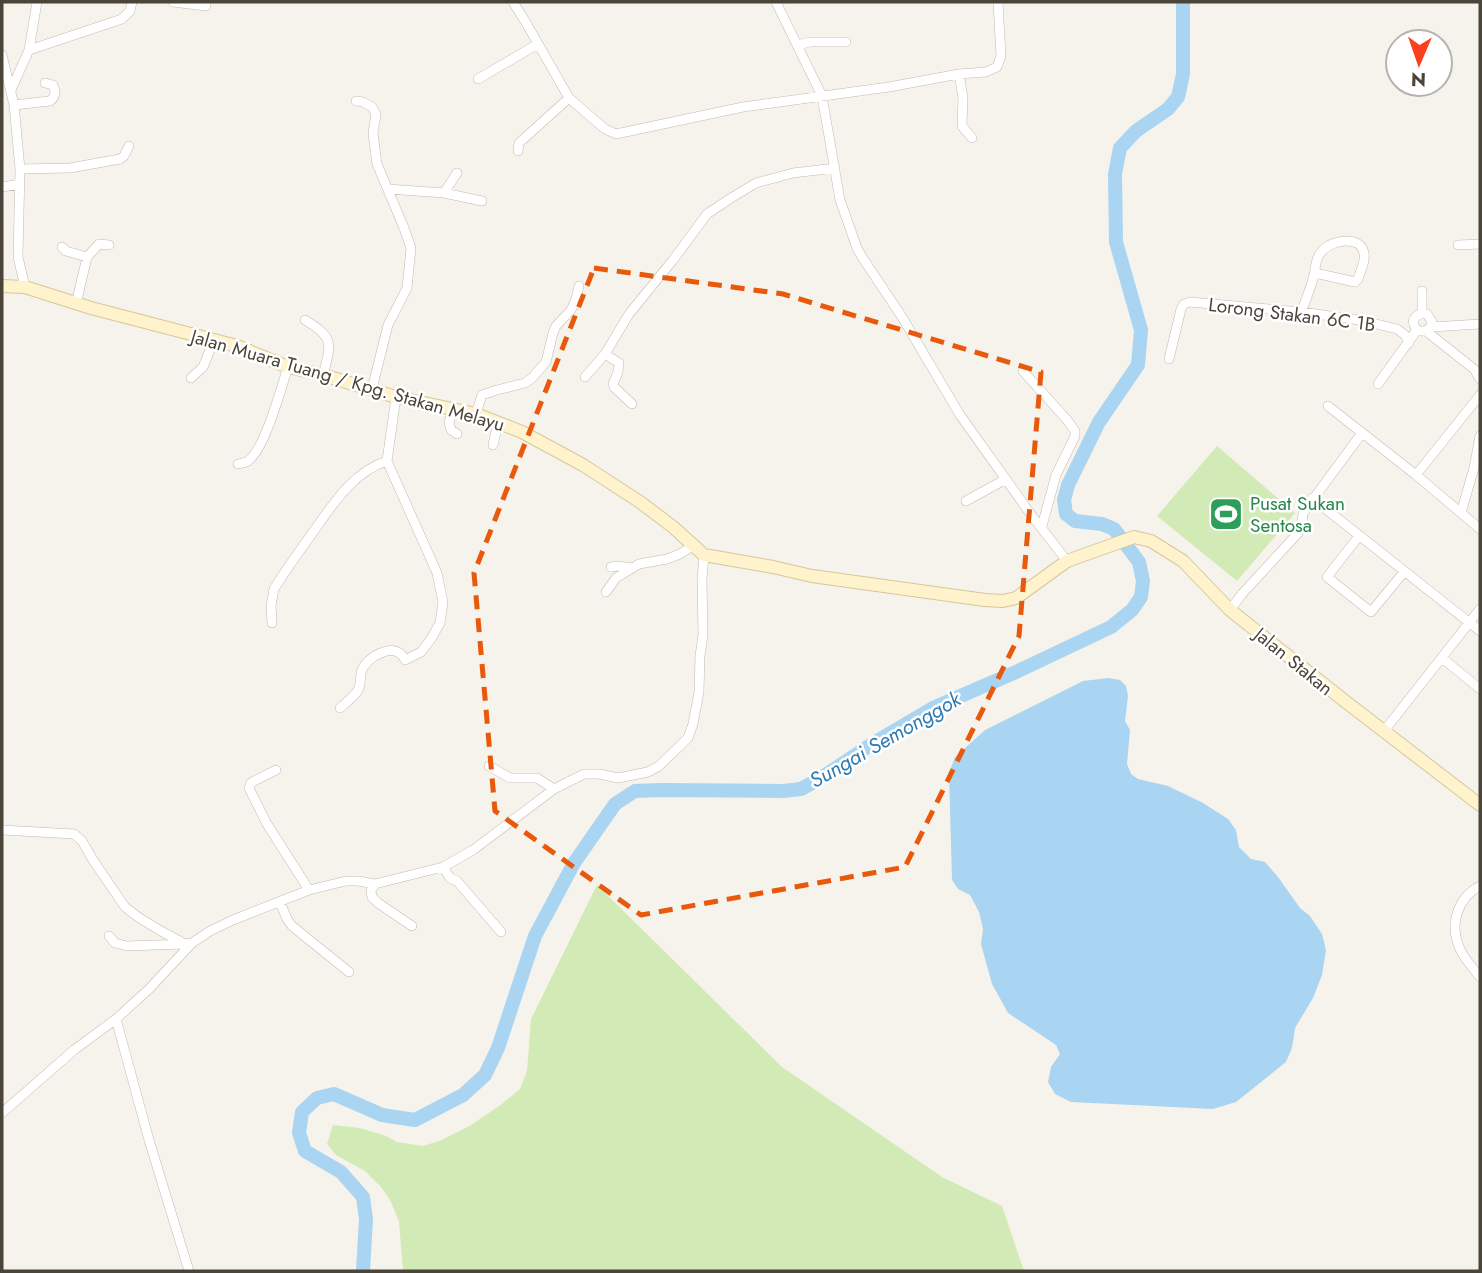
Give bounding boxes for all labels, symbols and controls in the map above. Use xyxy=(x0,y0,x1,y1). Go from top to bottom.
north arrow xyxy=(1384,28,1454,98)
text: N xyxy=(1410,66,1426,93)
street label: Lorong Stakan 6C 1B xyxy=(1207,291,1377,338)
street label: Jalan Muara Tuang / Kpg. Stakan Melayu xyxy=(185,322,508,438)
place label: Pusat Sukan Sentosa xyxy=(1250,490,1345,539)
sports icon: Pusat Sukan Sentosa xyxy=(1207,495,1245,533)
street label: Jalan Stakan xyxy=(1246,619,1339,702)
water label: Sungai Semonggok xyxy=(804,684,967,796)

